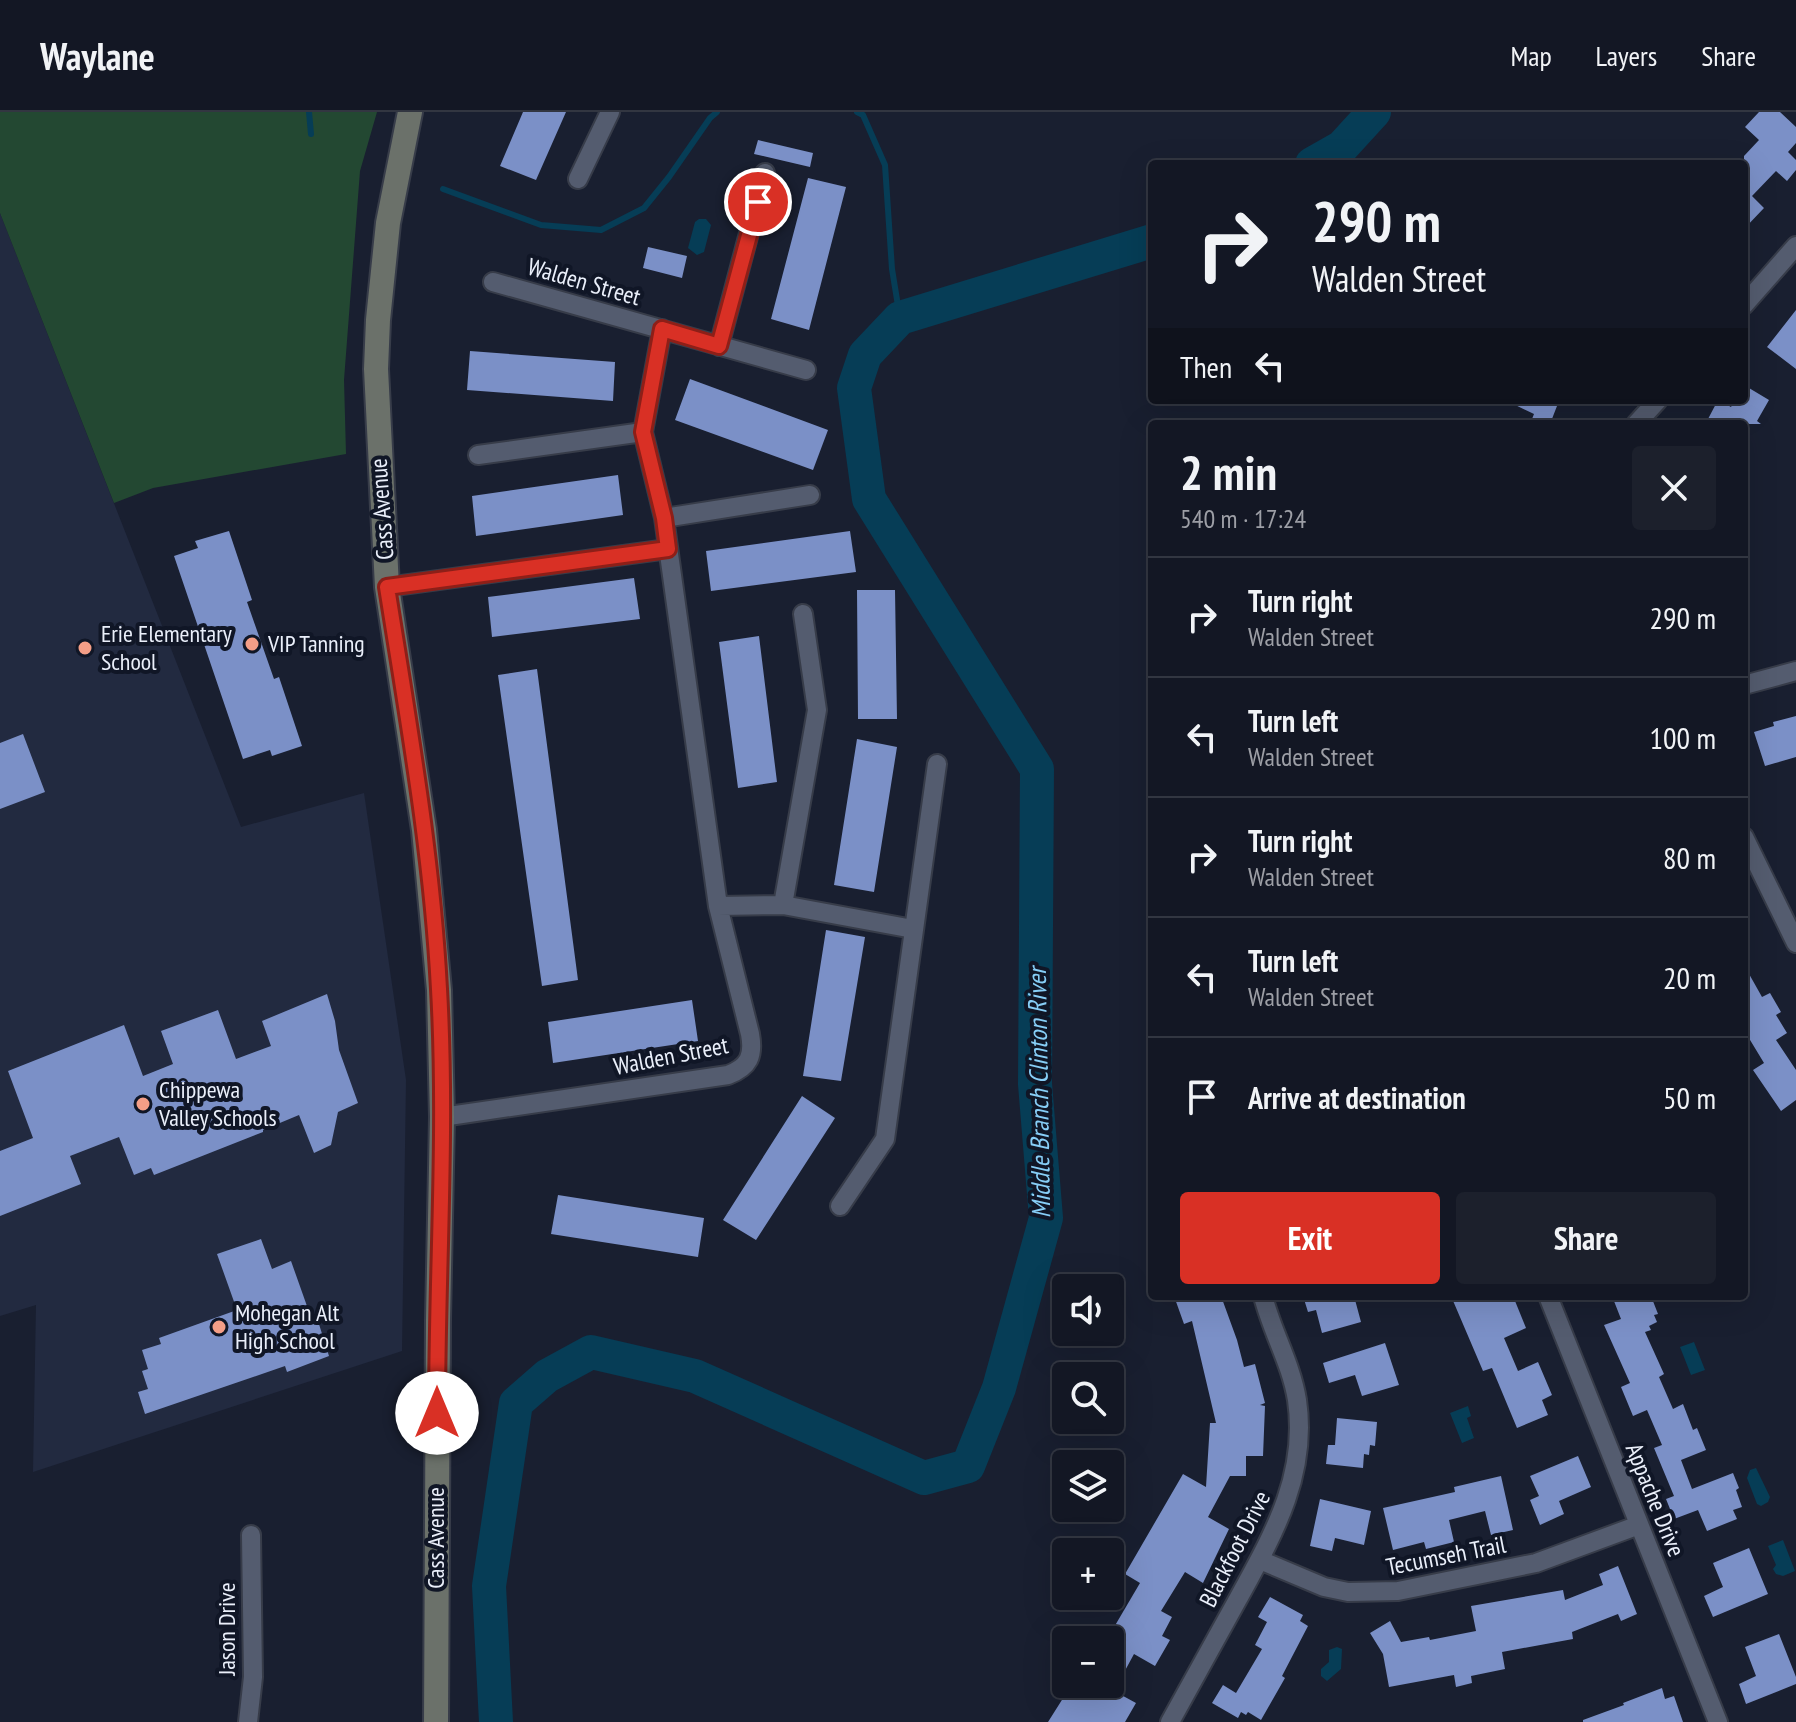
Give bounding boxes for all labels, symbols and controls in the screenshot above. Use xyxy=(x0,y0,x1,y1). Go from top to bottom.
text: Waylane xyxy=(40,31,155,80)
text: Map xyxy=(1510,37,1552,74)
text: Layers xyxy=(1596,37,1657,74)
text: Share xyxy=(1701,37,1756,74)
pin xyxy=(724,168,792,236)
icon: arrive xyxy=(736,180,780,224)
text: 290 m xyxy=(1312,185,1441,257)
icon: right xyxy=(1180,192,1284,296)
street label: Walden Street xyxy=(524,251,645,313)
text: Walden Street xyxy=(1312,255,1486,302)
icon: left xyxy=(1248,344,1292,388)
text: Then xyxy=(1180,347,1232,386)
text: 2 min xyxy=(1180,441,1277,503)
button: close xyxy=(1632,446,1716,530)
street label: Cass Avenue xyxy=(362,457,401,561)
text: 540 m · 17:24 xyxy=(1180,502,1306,535)
text: Turn right xyxy=(1248,581,1352,620)
icon: right xyxy=(1180,595,1224,639)
text: 290 m xyxy=(1650,598,1716,637)
place label: Erie Elementary School xyxy=(101,618,232,677)
text: Walden Street xyxy=(1248,620,1374,653)
place label: VIP Tanning xyxy=(267,628,365,659)
marker: VIP Tanning xyxy=(243,635,261,653)
marker: Erie Elementary School xyxy=(76,639,94,657)
text: Turn left xyxy=(1248,701,1338,740)
icon: left xyxy=(1180,715,1224,759)
text: 100 m xyxy=(1650,718,1716,757)
text: Walden Street xyxy=(1248,740,1374,773)
text: Turn right xyxy=(1248,821,1352,860)
icon: right xyxy=(1180,835,1224,879)
text: 80 m xyxy=(1663,838,1716,877)
text: Walden Street xyxy=(1248,860,1374,893)
text: Turn left xyxy=(1248,941,1338,980)
icon: left xyxy=(1180,955,1224,999)
text: 20 m xyxy=(1663,958,1716,997)
water label: Middle Branch Clinton River xyxy=(1020,964,1057,1219)
text: Walden Street xyxy=(1248,980,1374,1013)
street label: Walden Street xyxy=(611,1029,731,1082)
place label: Chippewa Valley Schools xyxy=(158,1074,277,1133)
icon: arrive xyxy=(1180,1075,1224,1119)
text: Arrive at destination xyxy=(1248,1078,1466,1117)
text: 50 m xyxy=(1663,1078,1716,1117)
marker: Chippewa Valley Schools xyxy=(134,1095,152,1113)
button: Exit xyxy=(1180,1192,1440,1284)
button: Share xyxy=(1456,1192,1716,1284)
map controls xyxy=(1052,1274,1124,1698)
button: sound xyxy=(1052,1274,1124,1346)
place label: Mohegan Alt High School xyxy=(235,1297,340,1356)
marker: Mohegan Alt High School xyxy=(210,1318,228,1336)
button: search xyxy=(1052,1362,1124,1434)
position arrow xyxy=(395,1371,479,1455)
street label: Appache Drive xyxy=(1619,1439,1692,1561)
button: layers xyxy=(1052,1450,1124,1522)
street label: Blackfoot Drive xyxy=(1192,1485,1277,1612)
street label: Cass Avenue xyxy=(420,1487,451,1589)
street label: Tecumseh Trail xyxy=(1383,1529,1509,1582)
button: + xyxy=(1052,1538,1124,1610)
street label: Jason Drive xyxy=(211,1582,242,1677)
button: − xyxy=(1052,1626,1124,1698)

